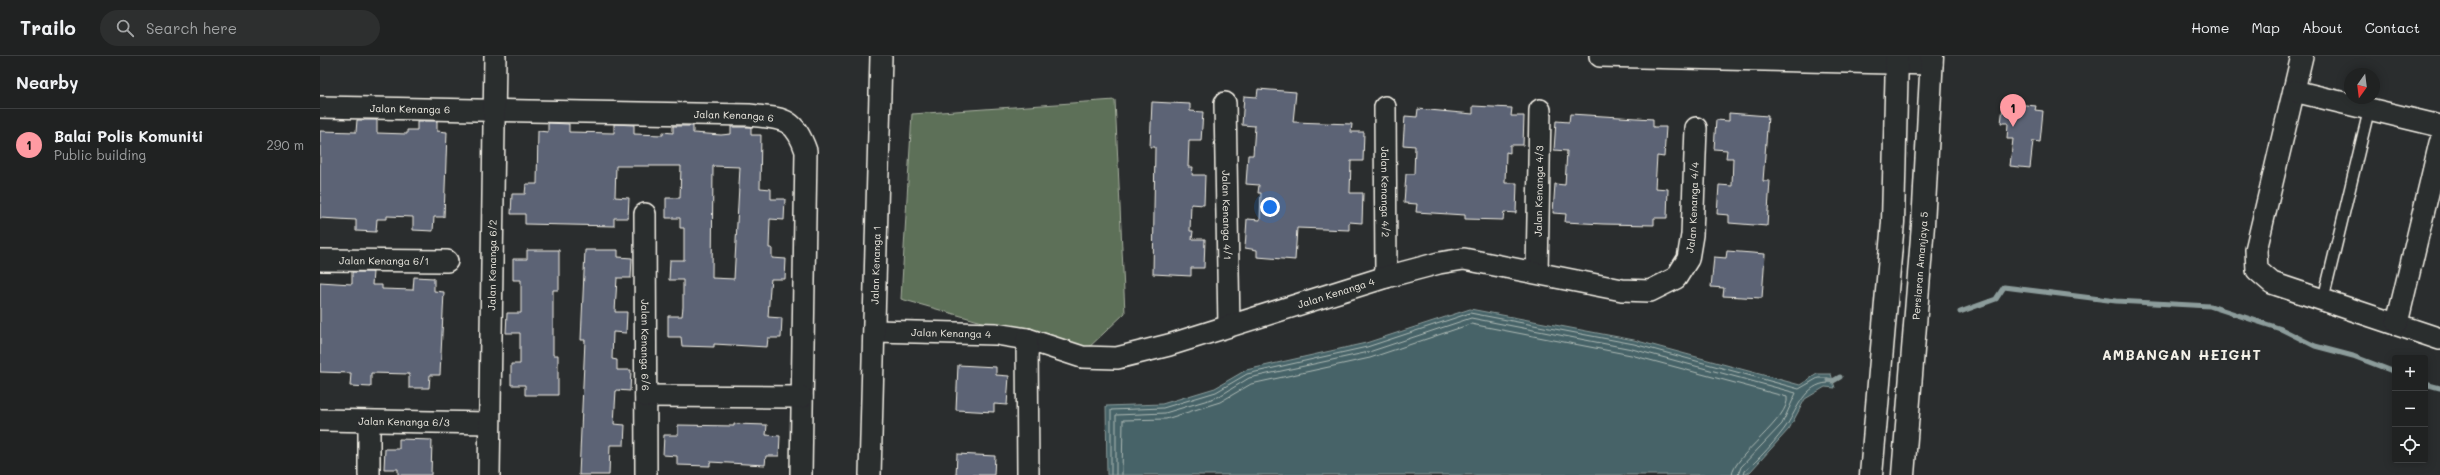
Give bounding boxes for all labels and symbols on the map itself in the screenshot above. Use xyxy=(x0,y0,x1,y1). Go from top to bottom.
north arrow xyxy=(2344,68,2380,104)
pin: 1 xyxy=(2000,94,2026,127)
street label: Jalan Kenanga 6 xyxy=(370,101,450,116)
street label: Jalan Kenanga 6 xyxy=(694,107,775,125)
street label: Jalan Kenanga 4/3 xyxy=(1531,145,1546,237)
street label: Jalan Kenanga 4/2 xyxy=(1378,147,1393,237)
street label: Jalan Kenanga 4/4 xyxy=(1682,161,1702,254)
street label: Jalan Kenanga 4/1 xyxy=(1219,170,1235,260)
your location xyxy=(1260,197,1280,217)
street label: Persiaran Amanjaya 5 xyxy=(1908,211,1931,320)
street label: Jalan Kenanga 6/2 xyxy=(484,219,500,311)
street label: Jalan Kenanga 1 xyxy=(867,226,884,305)
street label: Jalan Kenanga 6/1 xyxy=(339,253,429,268)
street label: Jalan Kenanga 4 xyxy=(1296,274,1376,311)
street label: Jalan Kenanga 6/6 xyxy=(638,299,653,391)
street label: Jalan Kenanga 4 xyxy=(911,325,991,341)
district label: AMBANGAN HEIGHT xyxy=(2102,345,2262,364)
street label: Jalan Kenanga 6/3 xyxy=(358,414,450,429)

